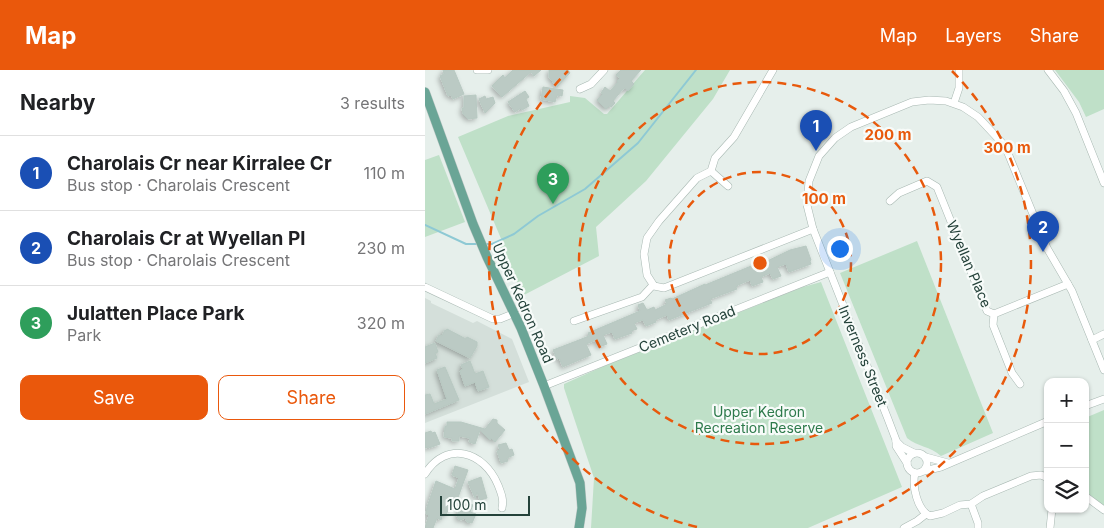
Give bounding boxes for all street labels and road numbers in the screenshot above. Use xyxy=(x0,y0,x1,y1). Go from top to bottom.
street label: Wyellan Place xyxy=(944,218,995,310)
street label: Upper Kedron Road xyxy=(489,240,558,366)
street label: Cemetery Road xyxy=(636,301,738,356)
street label: Inverness Street xyxy=(835,303,892,409)

